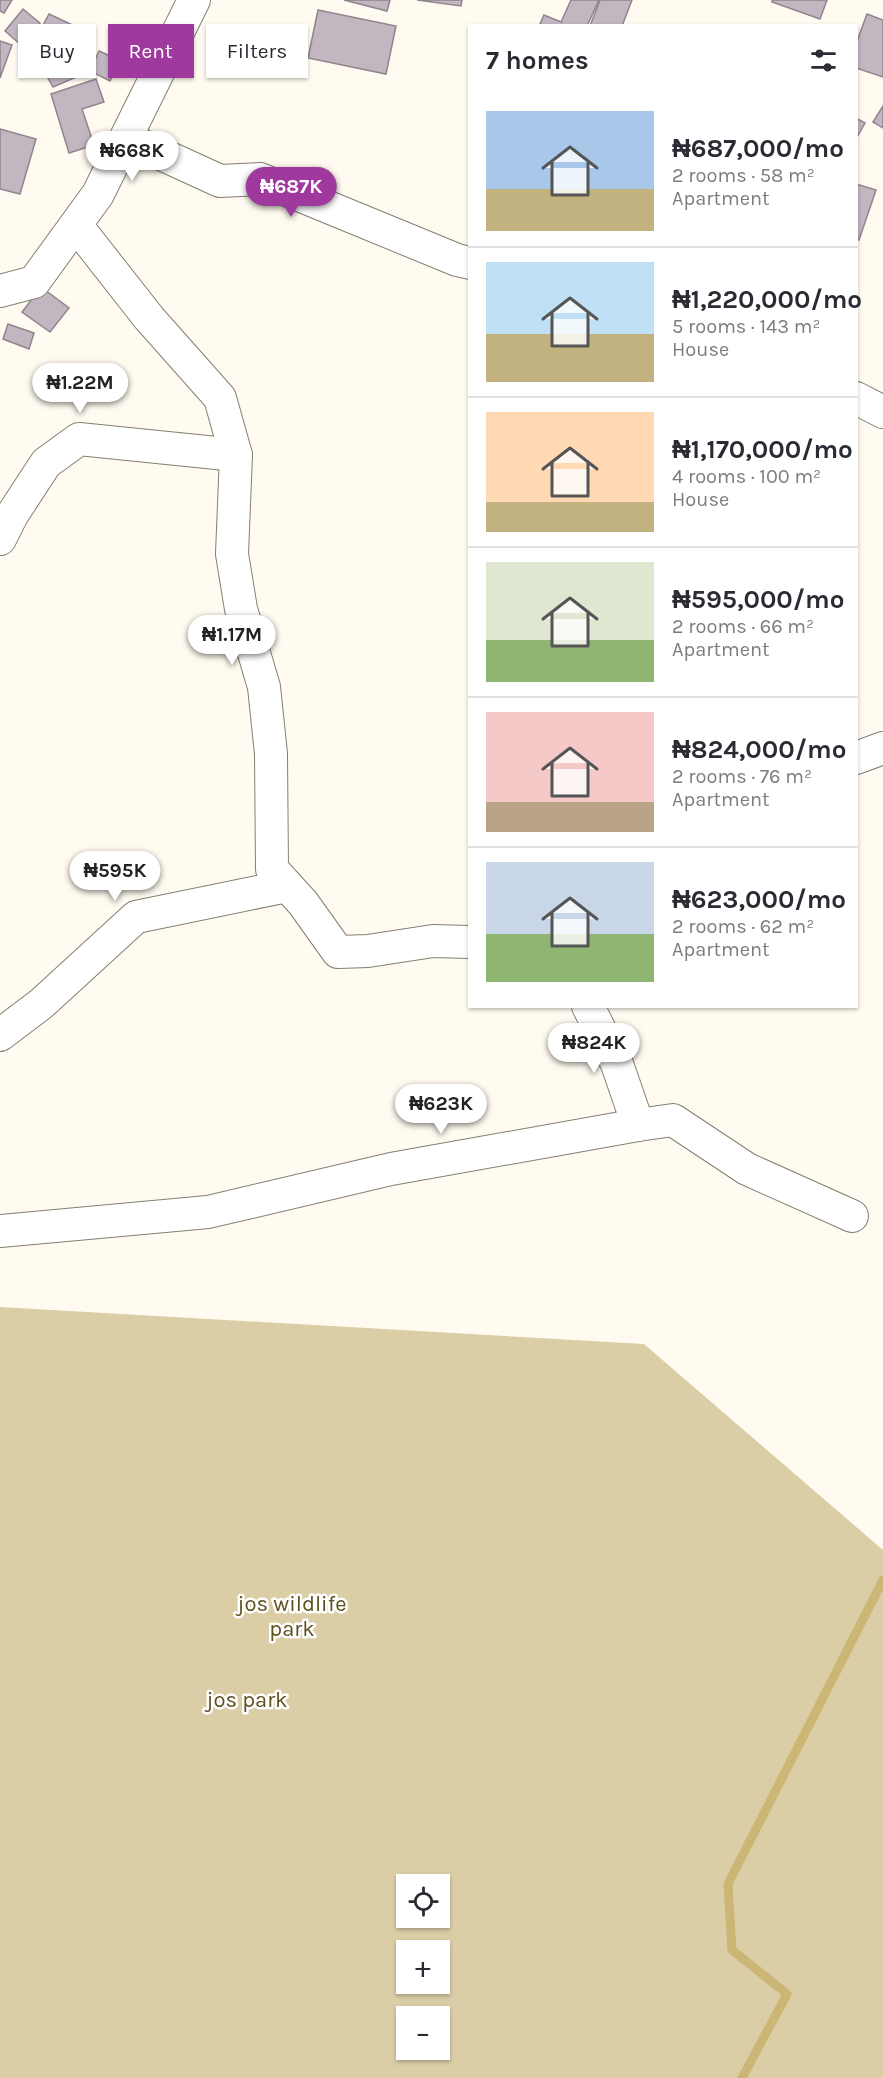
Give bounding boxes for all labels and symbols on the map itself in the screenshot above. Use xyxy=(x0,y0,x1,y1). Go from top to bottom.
pin: ₦668K xyxy=(90,131,174,182)
pin: ₦687K xyxy=(249,167,333,218)
pin: ₦1.22M xyxy=(31,363,129,414)
pin: ₦1.17M xyxy=(183,615,281,666)
pin: ₦595K xyxy=(73,851,157,902)
pin: ₦824K xyxy=(552,1023,636,1074)
pin: ₦623K xyxy=(399,1084,483,1135)
park label: jos wildlife park xyxy=(236,1591,346,1642)
park label: jos park xyxy=(204,1687,288,1713)

